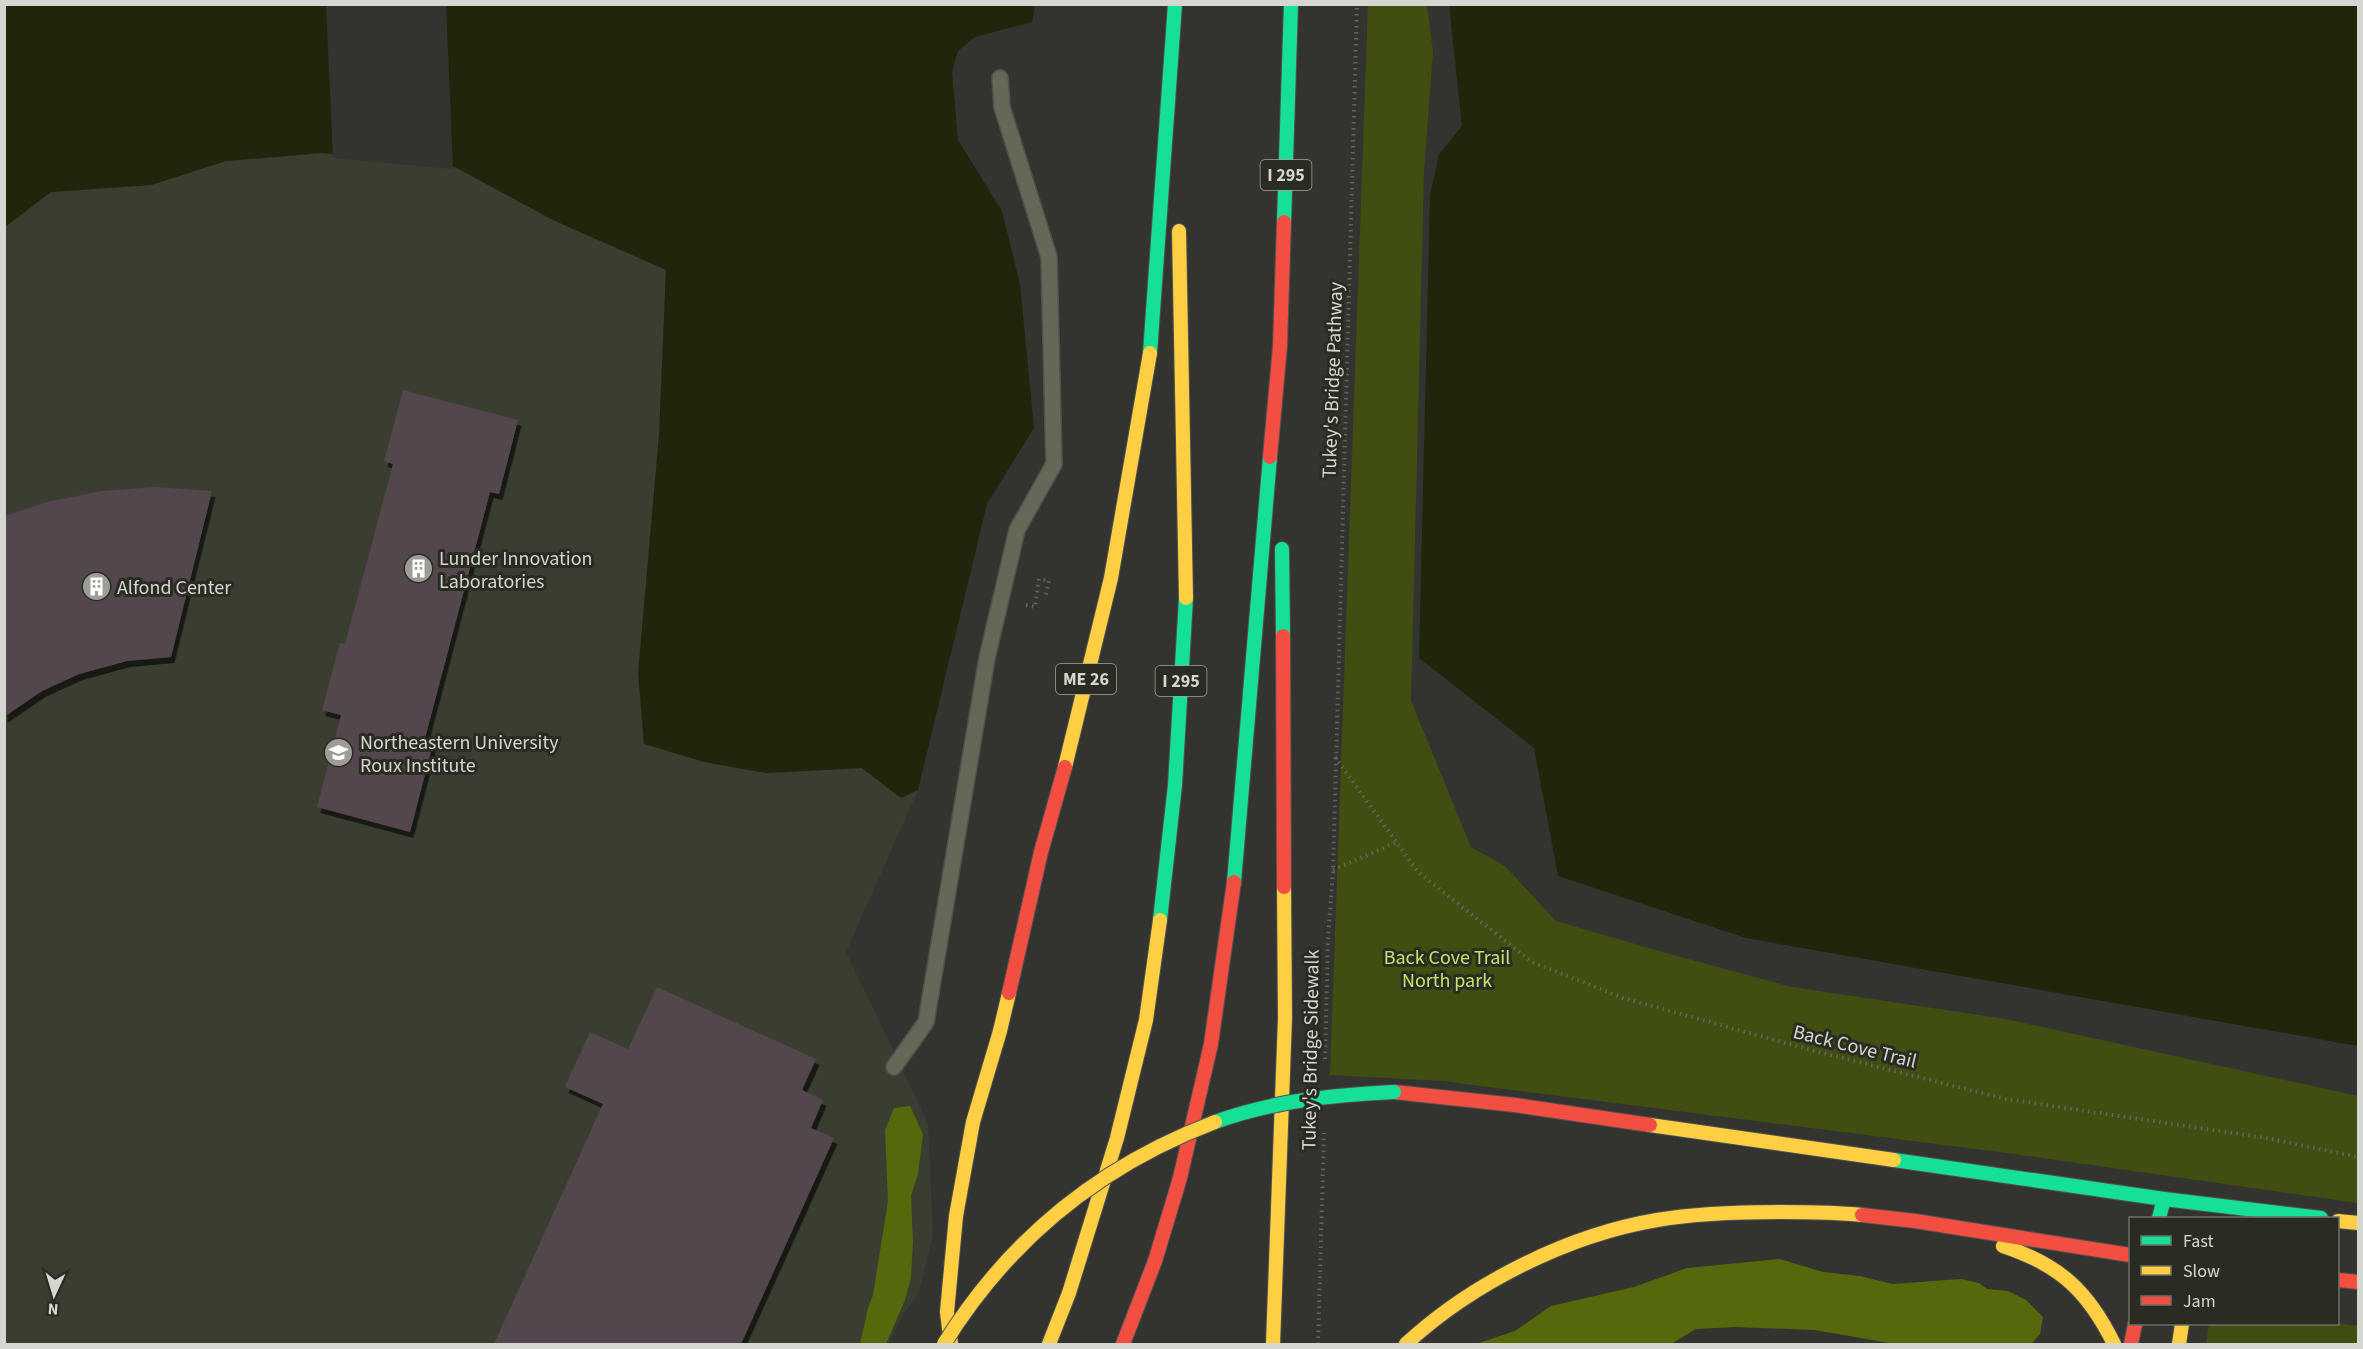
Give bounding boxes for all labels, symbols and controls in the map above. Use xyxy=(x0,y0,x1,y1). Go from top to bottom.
road number: I 295 xyxy=(1260,160,1312,190)
street label: Tukey's Bridge Pathway xyxy=(1316,281,1350,479)
place label: Lunder Innovation Laboratories xyxy=(439,545,592,596)
building icon: Lunder Innovation Laboratories xyxy=(402,553,434,585)
building icon: Alfond Center xyxy=(80,571,112,603)
place label: Alfond Center xyxy=(117,574,231,602)
road number: ME 26 xyxy=(1056,664,1116,694)
road number: I 295 xyxy=(1156,666,1206,696)
place label: Northeastern University Roux Institute xyxy=(360,729,559,780)
school or university icon: Northeastern University Roux Institute xyxy=(323,737,355,769)
park label: Back Cove Trail North park xyxy=(1384,944,1510,995)
street label: Tukey's Bridge Sidewalk xyxy=(1295,949,1327,1151)
street label: Back Cove Trail xyxy=(1790,1018,1920,1076)
legend xyxy=(2129,1217,2339,1325)
text: Fast xyxy=(2183,1229,2214,1254)
text: Slow xyxy=(2183,1259,2220,1284)
north arrow xyxy=(24,1265,84,1325)
text: Jam xyxy=(2183,1289,2216,1314)
text: N xyxy=(47,1298,59,1320)

